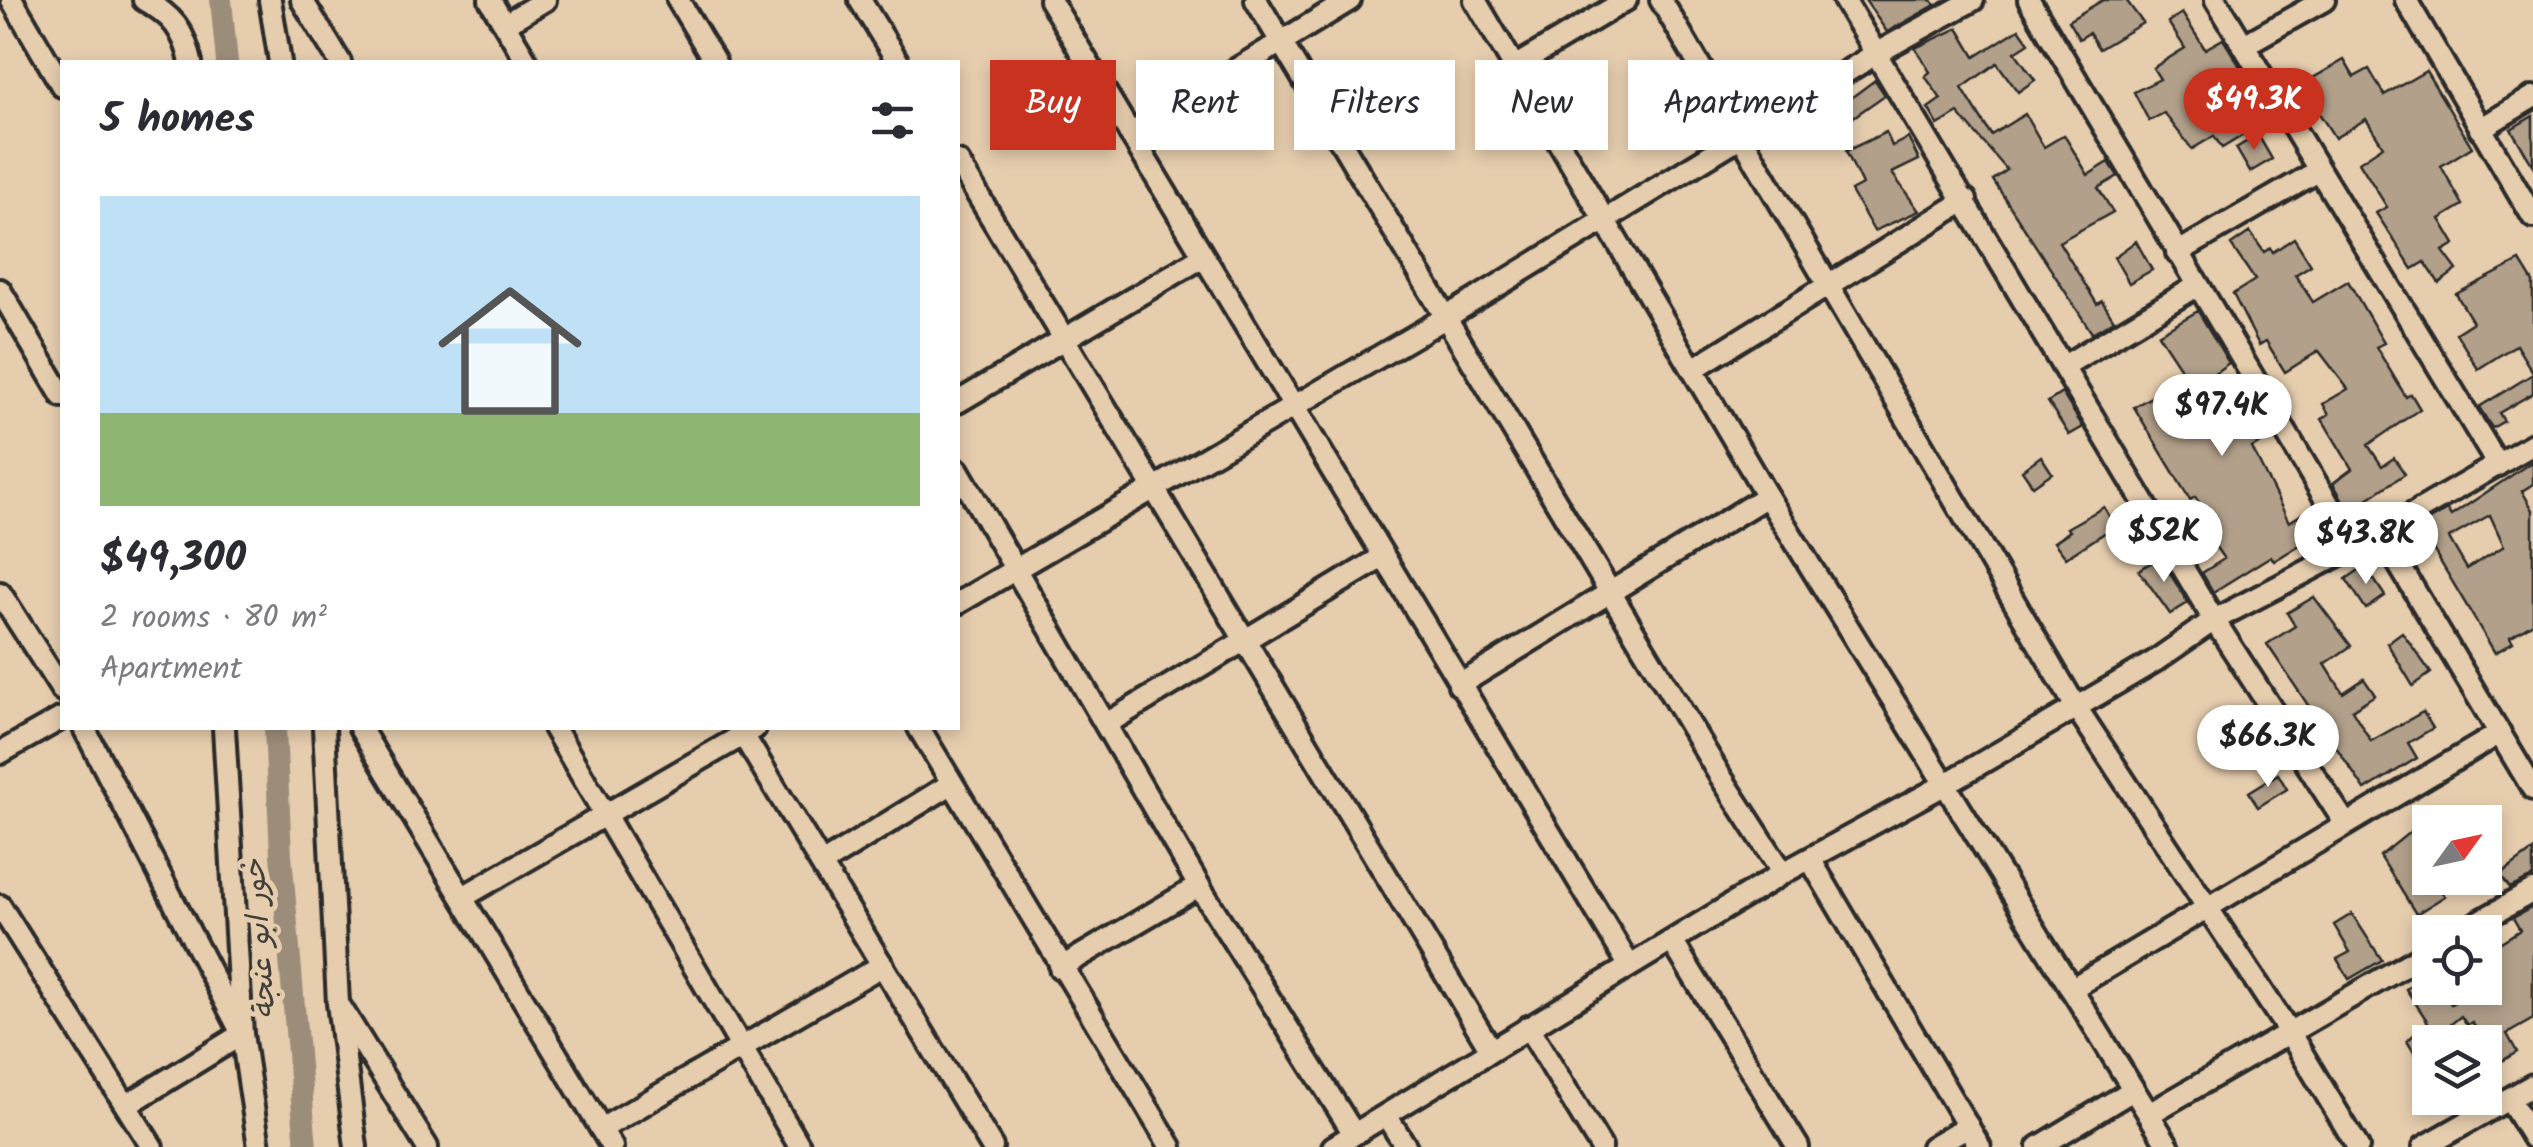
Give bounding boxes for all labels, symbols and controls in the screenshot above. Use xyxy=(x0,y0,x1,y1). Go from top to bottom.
chip: Buy xyxy=(990,60,1116,150)
chip: Rent xyxy=(1136,60,1274,150)
chip: Filters xyxy=(1294,60,1455,150)
chip: New xyxy=(1475,60,1608,150)
chip: Apartment xyxy=(1628,60,1853,150)
pin: $49.3K xyxy=(2173,68,2335,153)
text: $49.3K xyxy=(2206,75,2302,126)
text: 5 homes xyxy=(100,87,255,154)
icon: filters xyxy=(865,93,920,148)
icon: home xyxy=(420,261,600,441)
pin: $97.4K xyxy=(2141,374,2303,459)
text: $97.4K xyxy=(2175,381,2269,432)
pin: $52K xyxy=(2105,500,2223,585)
pin: $43.8K xyxy=(2285,502,2447,587)
text: $52K xyxy=(2127,507,2201,558)
text: $43.8K xyxy=(2316,509,2416,560)
text: $49,300 xyxy=(100,526,246,593)
text: 2 rooms · 80 m² xyxy=(100,593,327,644)
text: Apartment xyxy=(100,644,242,695)
pin: $66.3K xyxy=(2187,705,2349,790)
text: $66.3K xyxy=(2219,712,2317,763)
north arrow xyxy=(2412,805,2502,895)
map controls xyxy=(2412,805,2502,1115)
water label: خور ابو عنجة xyxy=(231,857,291,1021)
button: locate xyxy=(2412,915,2502,1005)
button: layers xyxy=(2412,1025,2502,1115)

